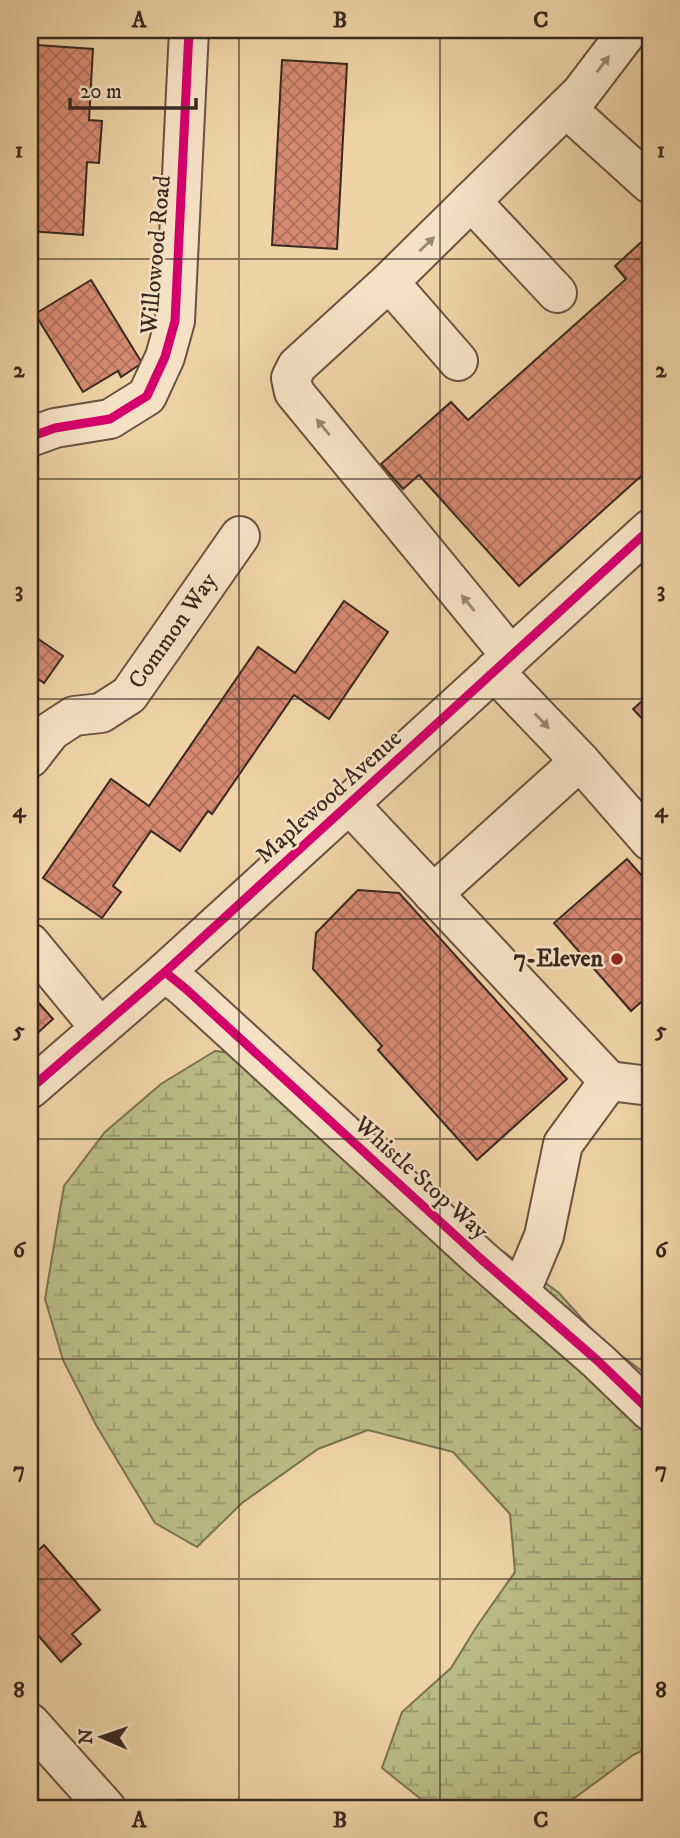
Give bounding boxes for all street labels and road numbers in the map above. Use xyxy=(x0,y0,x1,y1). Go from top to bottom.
street label: Willowood Road xyxy=(134,174,178,337)
street label: Common Way xyxy=(122,567,224,695)
street label: Maplewood Avenue xyxy=(250,724,408,870)
street label: Whistle Stop Way xyxy=(347,1109,495,1247)

